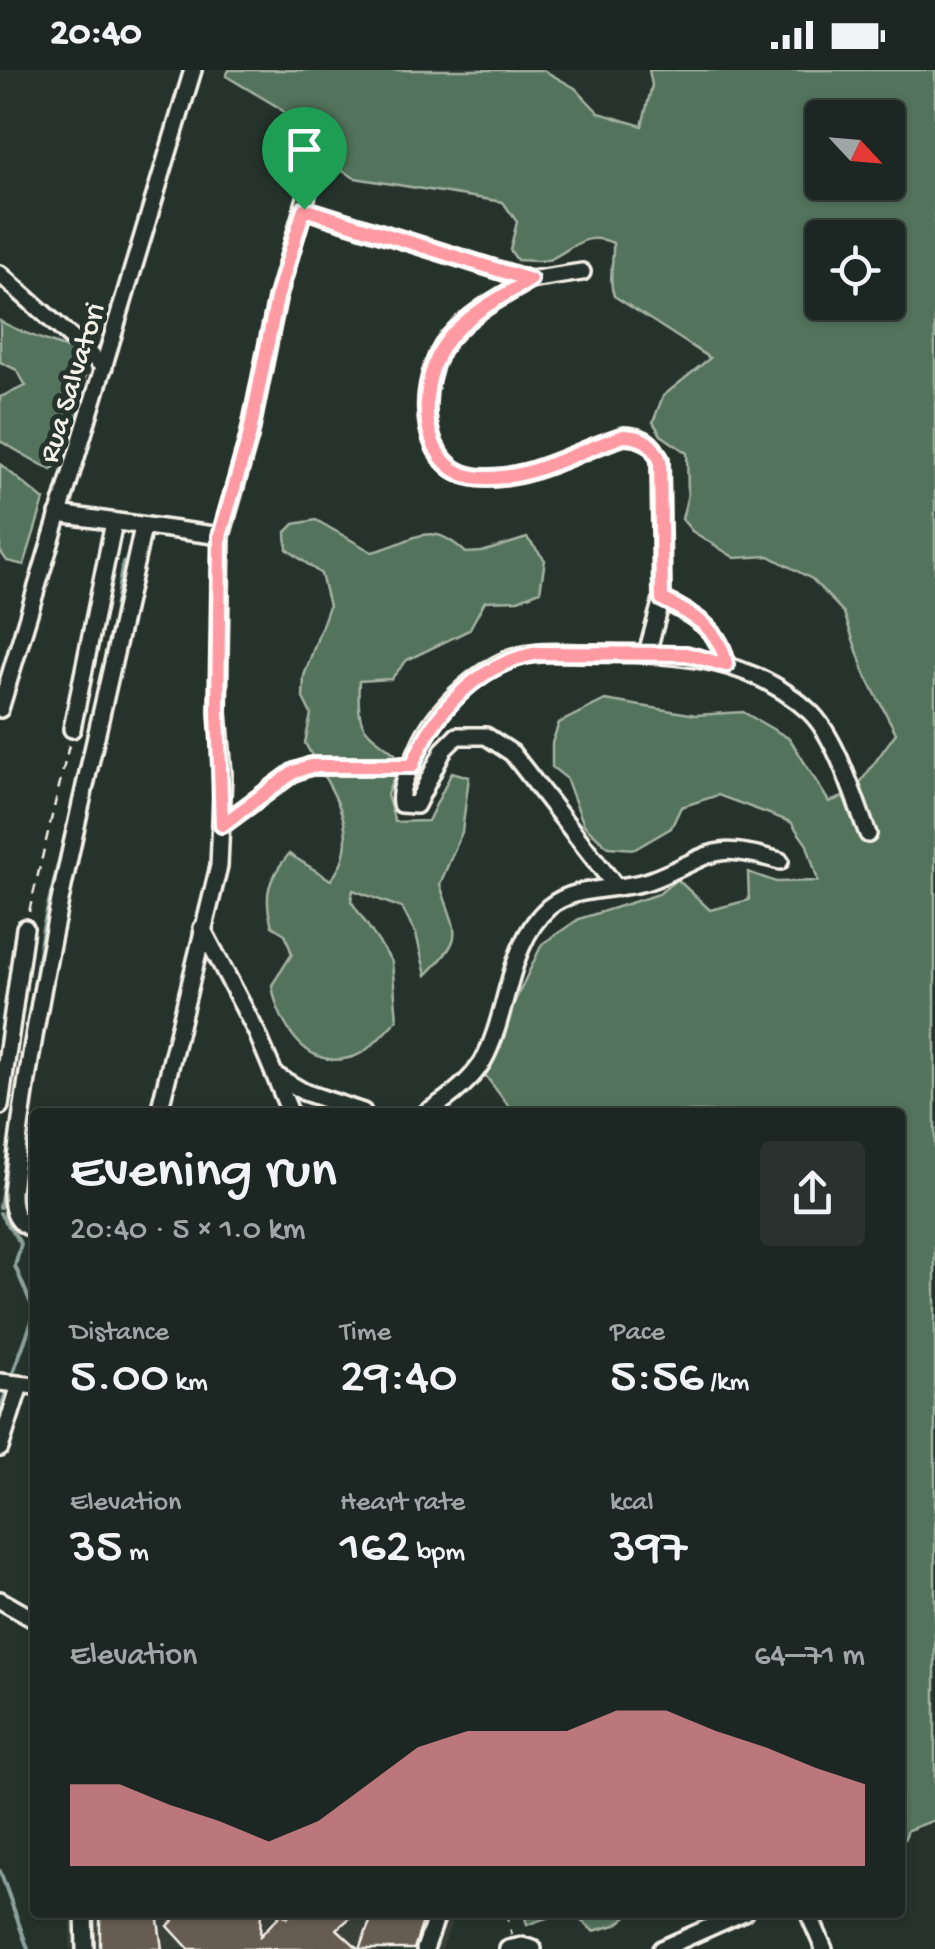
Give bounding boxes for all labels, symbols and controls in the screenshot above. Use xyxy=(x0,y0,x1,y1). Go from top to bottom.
text: 20:40 xyxy=(50,13,142,57)
north arrow xyxy=(805,100,905,200)
map controls xyxy=(805,100,905,320)
pin xyxy=(262,107,347,210)
icon: arrive xyxy=(277,122,332,177)
button: locate xyxy=(805,220,905,320)
street label: Rua Salvatori xyxy=(33,299,115,468)
button: share xyxy=(760,1141,865,1246)
text: Evening run xyxy=(70,1142,337,1206)
text: 20:40 · 5 × 1.0 km xyxy=(70,1212,306,1250)
text: Distance xyxy=(70,1317,169,1350)
text: Time xyxy=(340,1317,391,1350)
text: Pace xyxy=(610,1317,665,1350)
text: 5.00 xyxy=(70,1350,169,1409)
text: 29:40 xyxy=(340,1350,457,1409)
text: 5:56 xyxy=(610,1350,704,1409)
text: km xyxy=(169,1367,208,1400)
text: /km xyxy=(704,1367,749,1400)
text: Elevation xyxy=(70,1487,181,1520)
text: Heart rate xyxy=(340,1487,465,1520)
text: kcal xyxy=(610,1487,654,1520)
text: 35 xyxy=(70,1520,122,1579)
text: 162 xyxy=(340,1520,410,1579)
text: 397 xyxy=(610,1520,687,1579)
text: m xyxy=(122,1537,149,1570)
text: bpm xyxy=(410,1537,465,1570)
text: Elevation xyxy=(70,1638,197,1676)
text: 64–71 m xyxy=(754,1638,865,1676)

